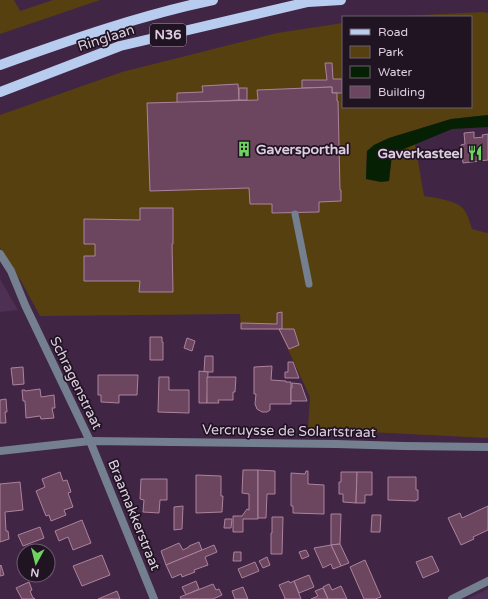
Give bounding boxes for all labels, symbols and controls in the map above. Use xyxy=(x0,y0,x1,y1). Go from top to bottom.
legend xyxy=(342,16,472,108)
street label: Ringlaan xyxy=(76,21,136,55)
road number: N36 xyxy=(150,24,186,46)
text: Road xyxy=(378,25,408,39)
text: Park xyxy=(378,45,404,59)
text: Water xyxy=(378,65,413,79)
text: Building xyxy=(378,85,425,99)
building icon: Gaversporthal xyxy=(235,140,253,158)
place label: Gaversporthal xyxy=(256,141,350,158)
restaurant icon: Gaverkasteel xyxy=(466,144,484,162)
place label: Gaverkasteel xyxy=(377,145,463,162)
street label: Schragenstraat xyxy=(46,334,106,433)
street label: Vercruysse de Solartstraat xyxy=(202,421,377,441)
street label: Braamakkerstraat xyxy=(104,457,164,574)
north arrow xyxy=(16,543,56,583)
text: N xyxy=(30,565,40,579)

